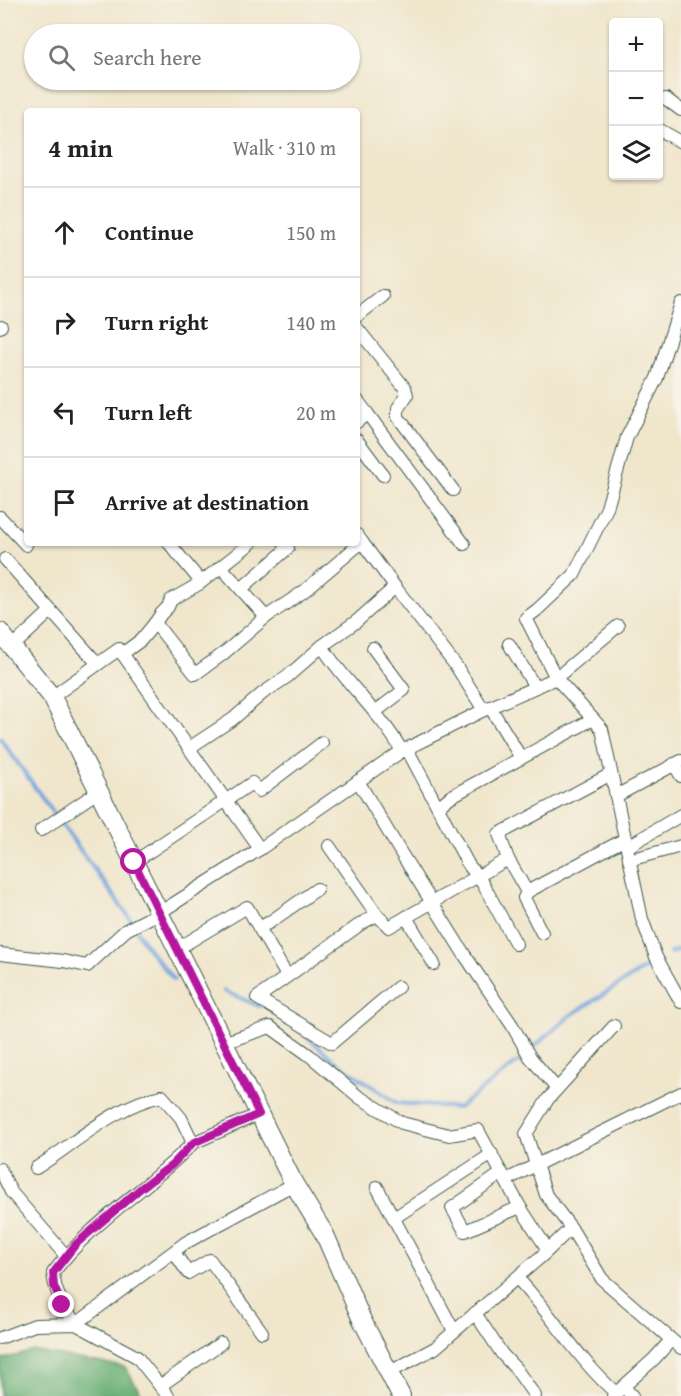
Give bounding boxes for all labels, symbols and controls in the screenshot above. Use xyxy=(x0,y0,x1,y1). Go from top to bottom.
map controls xyxy=(609,18,663,180)
button: + xyxy=(609,18,663,72)
search box xyxy=(24,24,360,90)
icon: search xyxy=(45,41,78,74)
text: Search here xyxy=(93,41,202,73)
button: − xyxy=(609,72,663,126)
button: layers xyxy=(609,126,663,180)
text: 4 min xyxy=(48,128,113,167)
text: Walk · 310 m xyxy=(233,133,336,162)
icon: ahead xyxy=(48,216,81,249)
text: Continue xyxy=(105,216,194,248)
text: 150 m xyxy=(286,218,336,247)
icon: right xyxy=(48,306,81,339)
text: Turn right xyxy=(105,306,208,338)
text: 140 m xyxy=(286,308,336,337)
icon: left xyxy=(48,396,81,429)
text: Turn left xyxy=(105,396,192,428)
text: 20 m xyxy=(296,398,336,427)
icon: arrive xyxy=(48,486,81,519)
text: Arrive at destination xyxy=(105,486,309,518)
route start xyxy=(120,848,146,874)
route end xyxy=(48,1291,74,1317)

